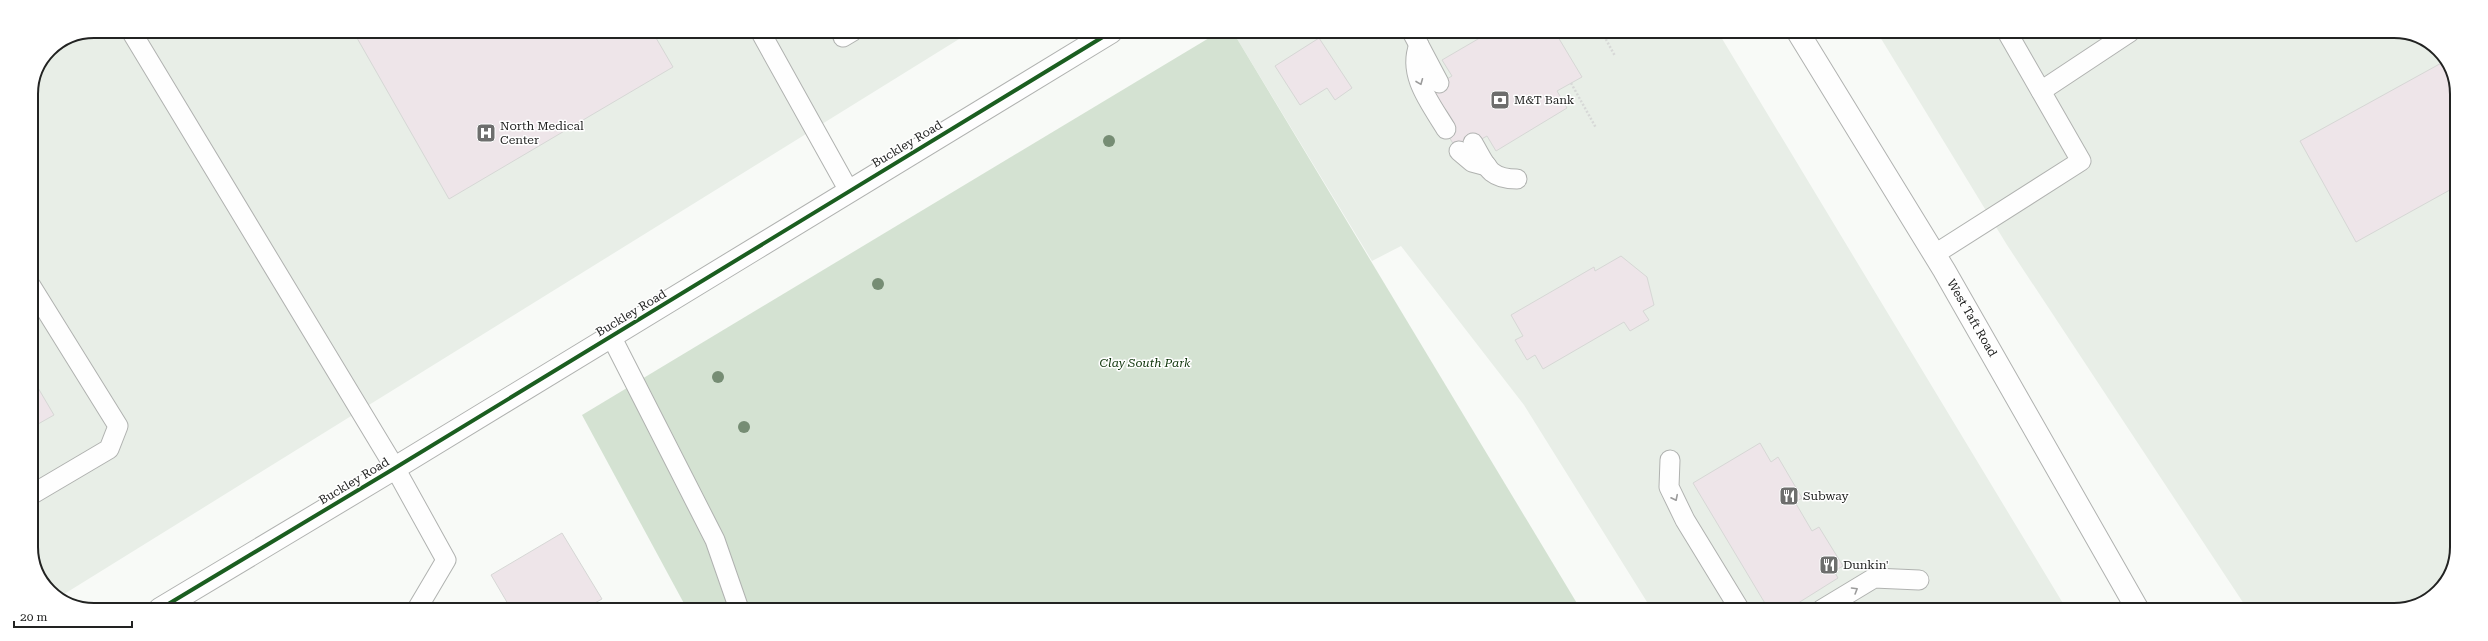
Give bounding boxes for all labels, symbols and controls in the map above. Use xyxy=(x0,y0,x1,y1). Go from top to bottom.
one-way arrow xyxy=(1415,78,1423,86)
bank icon: M&T Bank xyxy=(1489,89,1511,111)
place label: M&T Bank xyxy=(1514,93,1575,107)
street label: Buckley Road xyxy=(869,117,945,170)
place label: North Medical Center xyxy=(500,119,584,147)
hospital icon: North Medical Center xyxy=(475,122,497,144)
street label: West Taft Road xyxy=(1944,277,2000,360)
street label: Buckley Road xyxy=(593,286,669,339)
park label: Clay South Park xyxy=(1100,356,1191,370)
street label: Buckley Road xyxy=(316,454,392,507)
restaurant icon: Subway xyxy=(1778,485,1800,507)
place label: Subway xyxy=(1803,489,1849,503)
one-way arrow xyxy=(1670,494,1678,501)
restaurant icon: Dunkin' xyxy=(1818,554,1840,576)
place label: Dunkin' xyxy=(1843,558,1889,572)
one-way arrow xyxy=(1850,587,1857,594)
scale bar xyxy=(14,603,132,629)
text: 20 m xyxy=(20,610,47,624)

